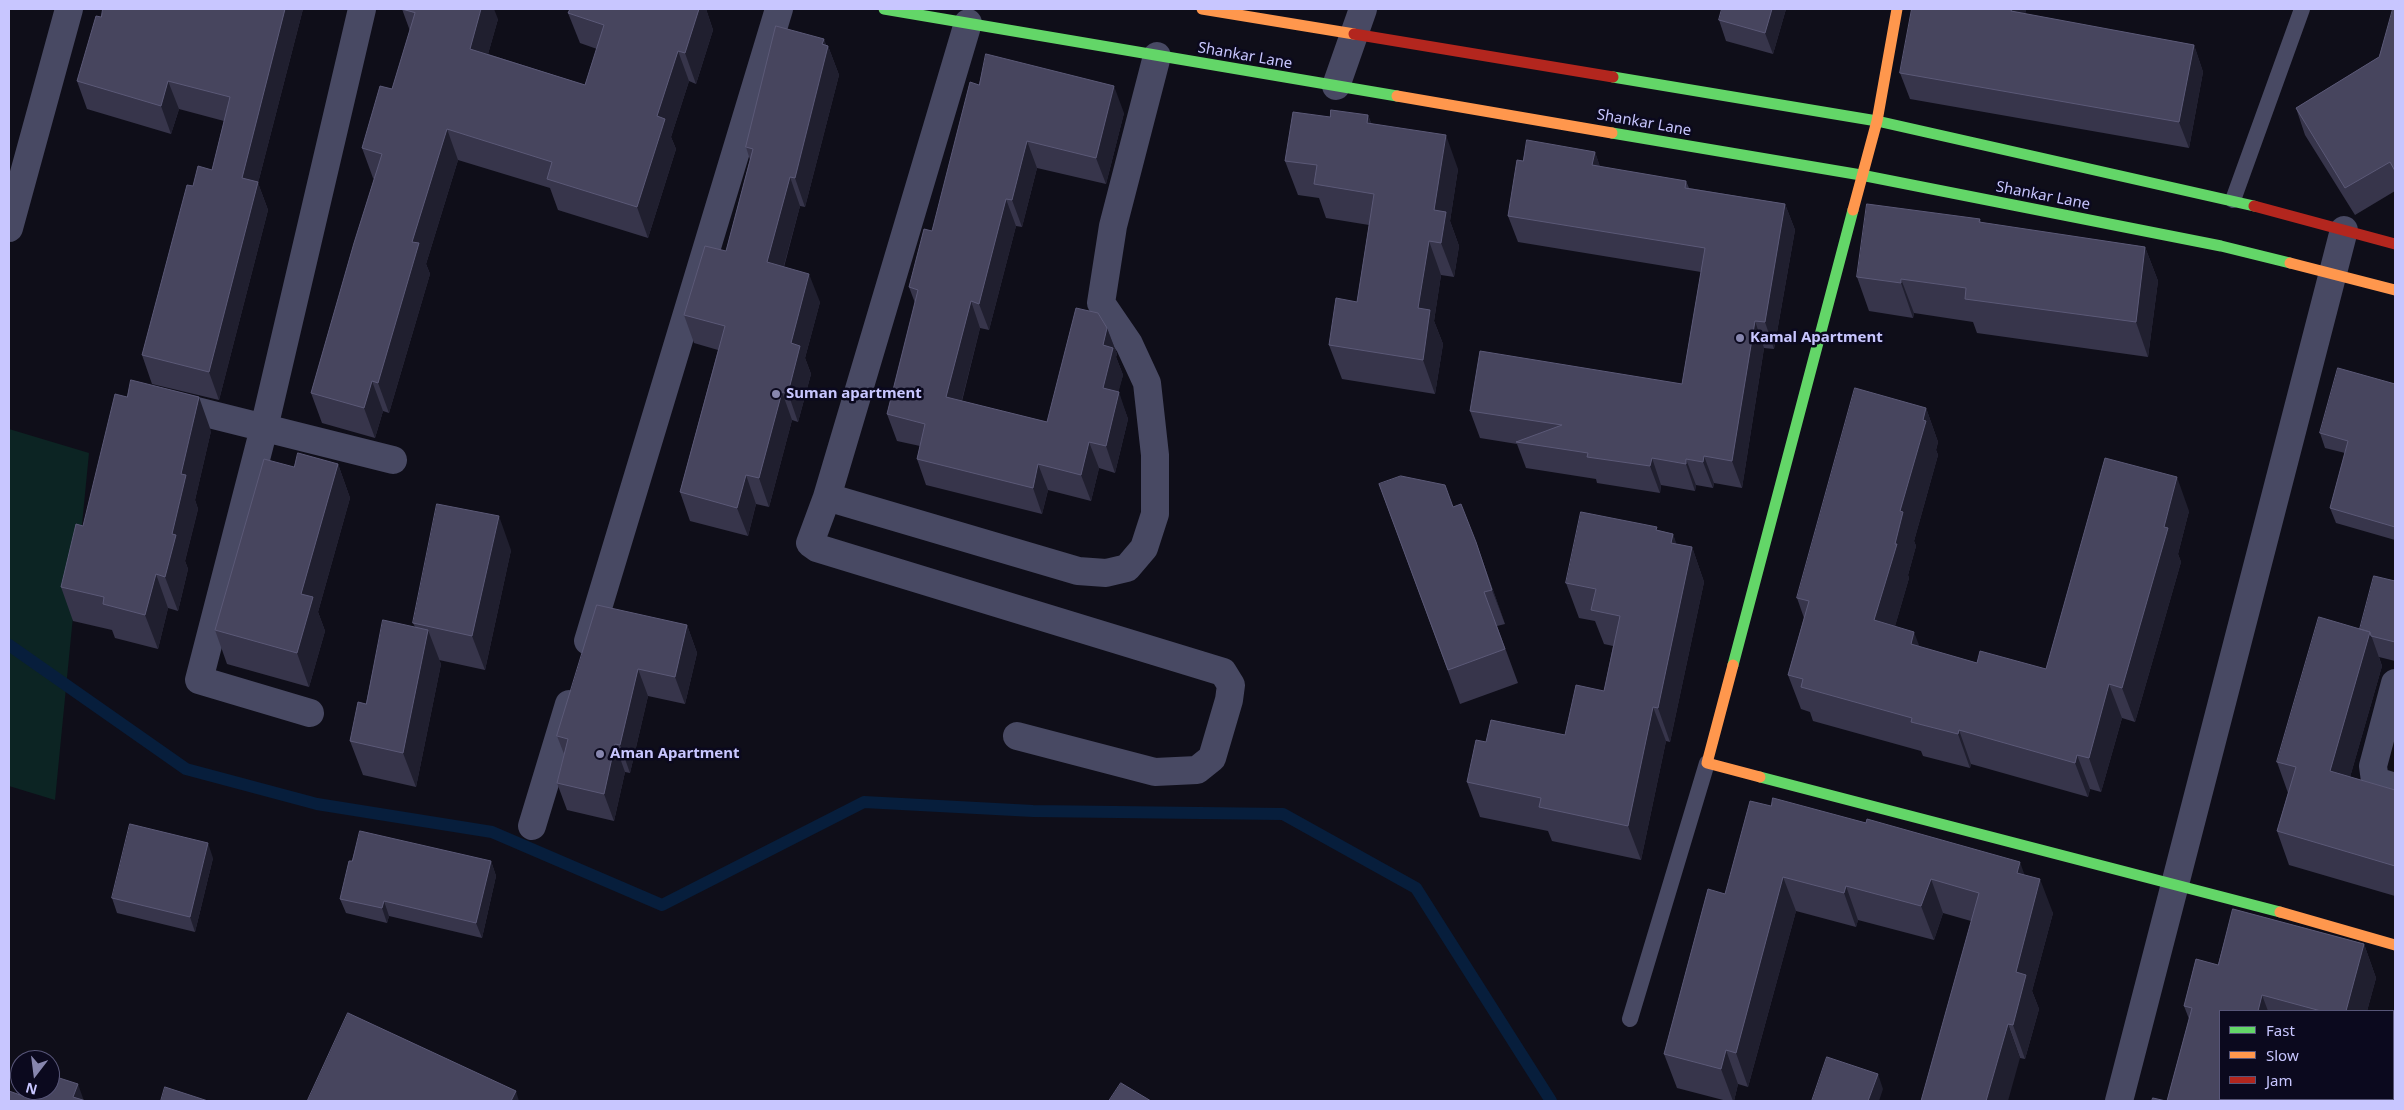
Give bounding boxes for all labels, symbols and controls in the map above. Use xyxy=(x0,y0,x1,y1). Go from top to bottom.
street label: Shankar Lane xyxy=(1196,39,1294,73)
street label: Shankar Lane xyxy=(1595,106,1693,140)
street label: Shankar Lane xyxy=(1994,178,2092,214)
place label: Kamal Apartment xyxy=(1750,329,1883,347)
marker: Kamal Apartment xyxy=(1734,332,1746,344)
place label: Suman apartment xyxy=(786,385,922,403)
marker: Suman apartment xyxy=(770,388,782,400)
place label: Aman Apartment xyxy=(610,745,740,763)
marker: Aman Apartment xyxy=(594,748,606,760)
legend xyxy=(2219,1010,2394,1100)
text: Fast xyxy=(2266,1020,2295,1040)
text: Slow xyxy=(2266,1045,2299,1065)
north arrow xyxy=(10,1050,60,1100)
text: Jam xyxy=(2266,1070,2293,1090)
text: N xyxy=(23,1078,39,1100)

